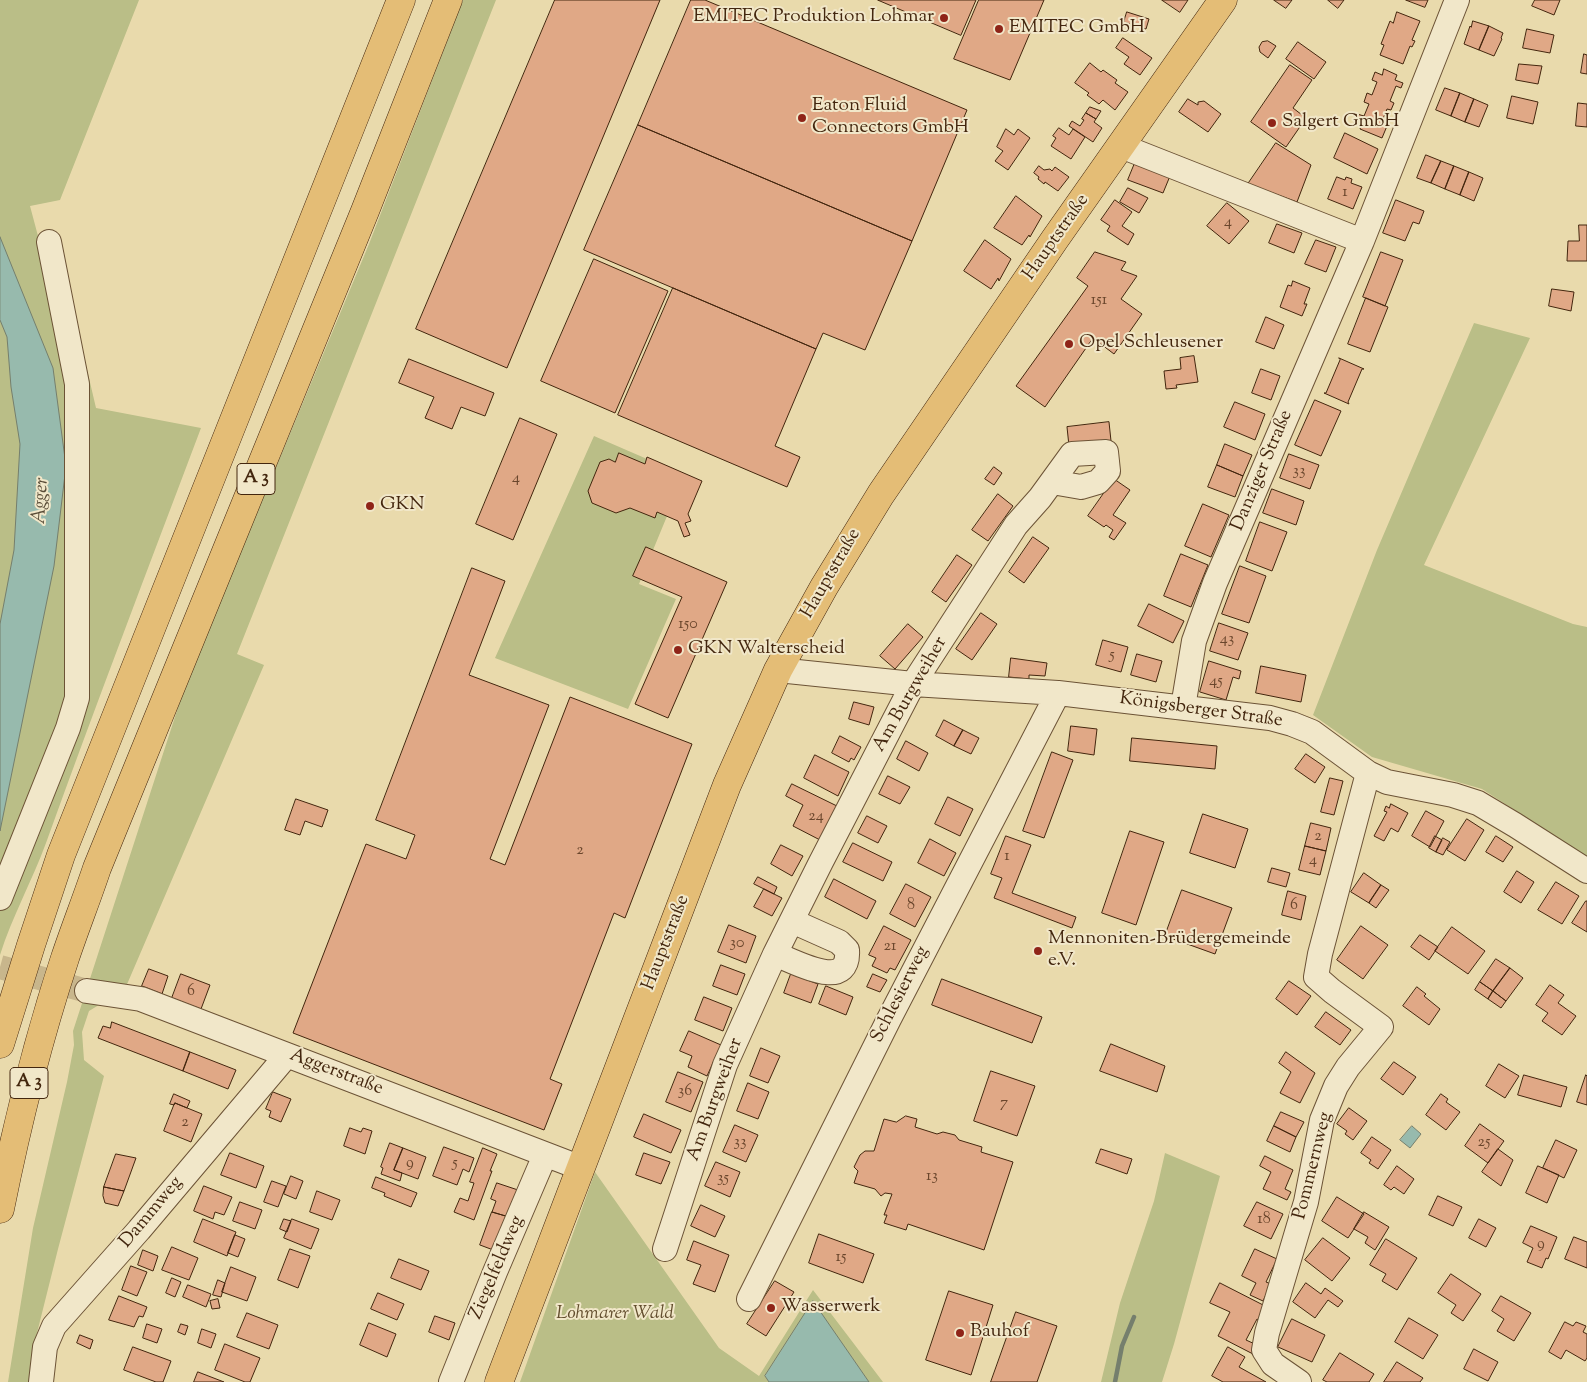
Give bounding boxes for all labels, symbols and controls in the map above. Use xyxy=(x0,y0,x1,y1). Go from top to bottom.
place label: EMITEC Produktion Lohmar xyxy=(693,7,934,29)
marker: EMITEC Produktion Lohmar xyxy=(938,12,950,24)
place label: EMITEC GmbH xyxy=(1009,18,1145,40)
marker: EMITEC GmbH xyxy=(993,23,1005,35)
place label: Eaton Fluid Connectors GmbH xyxy=(812,96,969,140)
marker: Eaton Fluid Connectors GmbH xyxy=(796,112,808,124)
place label: Salgert GmbH xyxy=(1282,112,1399,134)
marker: Salgert GmbH xyxy=(1266,117,1278,129)
house number: 1 xyxy=(1342,183,1348,203)
street label: Hauptstraße xyxy=(1019,190,1095,286)
house number: 4 xyxy=(1224,213,1232,233)
house number: 151 xyxy=(1091,291,1107,311)
place label: Opel Schleusener xyxy=(1079,333,1223,355)
marker: Opel Schleusener xyxy=(1063,338,1075,350)
street label: Danziger Straße xyxy=(1227,407,1299,535)
house number: 33 xyxy=(1293,462,1305,482)
road number: A 3 xyxy=(237,464,275,494)
house number: 4 xyxy=(512,469,520,489)
water label: Agger xyxy=(28,477,56,525)
place label: GKN xyxy=(380,495,424,517)
marker: GKN xyxy=(364,500,376,512)
street label: Hauptstraße xyxy=(797,525,867,623)
house number: 150 xyxy=(678,615,698,635)
house number: 43 xyxy=(1220,630,1234,650)
street label: Am Burgweiher xyxy=(869,633,953,757)
place label: GKN Walterscheid xyxy=(688,639,845,661)
marker: GKN Walterscheid xyxy=(672,644,684,656)
house number: 5 xyxy=(1109,646,1115,666)
house number: 45 xyxy=(1209,672,1223,692)
street label: Königsberger Straße xyxy=(1118,688,1284,734)
house number: 24 xyxy=(808,807,824,827)
house number: 2 xyxy=(1314,827,1322,847)
house number: 2 xyxy=(576,841,584,861)
house number: 1 xyxy=(1004,847,1010,867)
house number: 4 xyxy=(1309,851,1317,871)
street label: Hauptstraße xyxy=(638,892,696,994)
house number: 8 xyxy=(907,896,915,916)
house number: 6 xyxy=(1290,896,1298,916)
place label: Mennoniten-Brüdergemeinde e.V. xyxy=(1048,929,1291,973)
house number: 30 xyxy=(730,934,744,954)
house number: 21 xyxy=(884,937,896,957)
street label: Schlesierweg xyxy=(867,943,935,1047)
marker: Mennoniten-Brüdergemeinde e.V. xyxy=(1032,945,1044,957)
house number: 6 xyxy=(187,982,195,1002)
street label: Am Burgweiher xyxy=(683,1035,749,1165)
street label: Aggerstraße xyxy=(286,1045,386,1101)
road number: A 3 xyxy=(10,1068,48,1098)
house number: 36 xyxy=(678,1082,692,1102)
house number: 7 xyxy=(1000,1094,1008,1114)
street label: Pommernweg xyxy=(1290,1110,1338,1222)
house number: 2 xyxy=(181,1113,189,1133)
house number: 33 xyxy=(734,1133,746,1153)
house number: 25 xyxy=(1478,1133,1490,1153)
house number: 9 xyxy=(406,1154,414,1174)
house number: 5 xyxy=(452,1154,458,1174)
house number: 13 xyxy=(926,1167,938,1187)
house number: 35 xyxy=(717,1169,729,1189)
street label: Dammweg xyxy=(115,1173,189,1253)
house number: 18 xyxy=(1257,1210,1271,1230)
street label: Ziegelfeldweg xyxy=(466,1213,530,1323)
house number: 9 xyxy=(1537,1235,1545,1255)
house number: 15 xyxy=(836,1248,846,1268)
place label: Wasserwerk xyxy=(781,1297,881,1319)
marker: Wasserwerk xyxy=(765,1302,777,1314)
park label: Lohmarer Wald xyxy=(556,1304,674,1326)
place label: Bauhof xyxy=(970,1322,1029,1344)
marker: Bauhof xyxy=(954,1327,966,1339)

